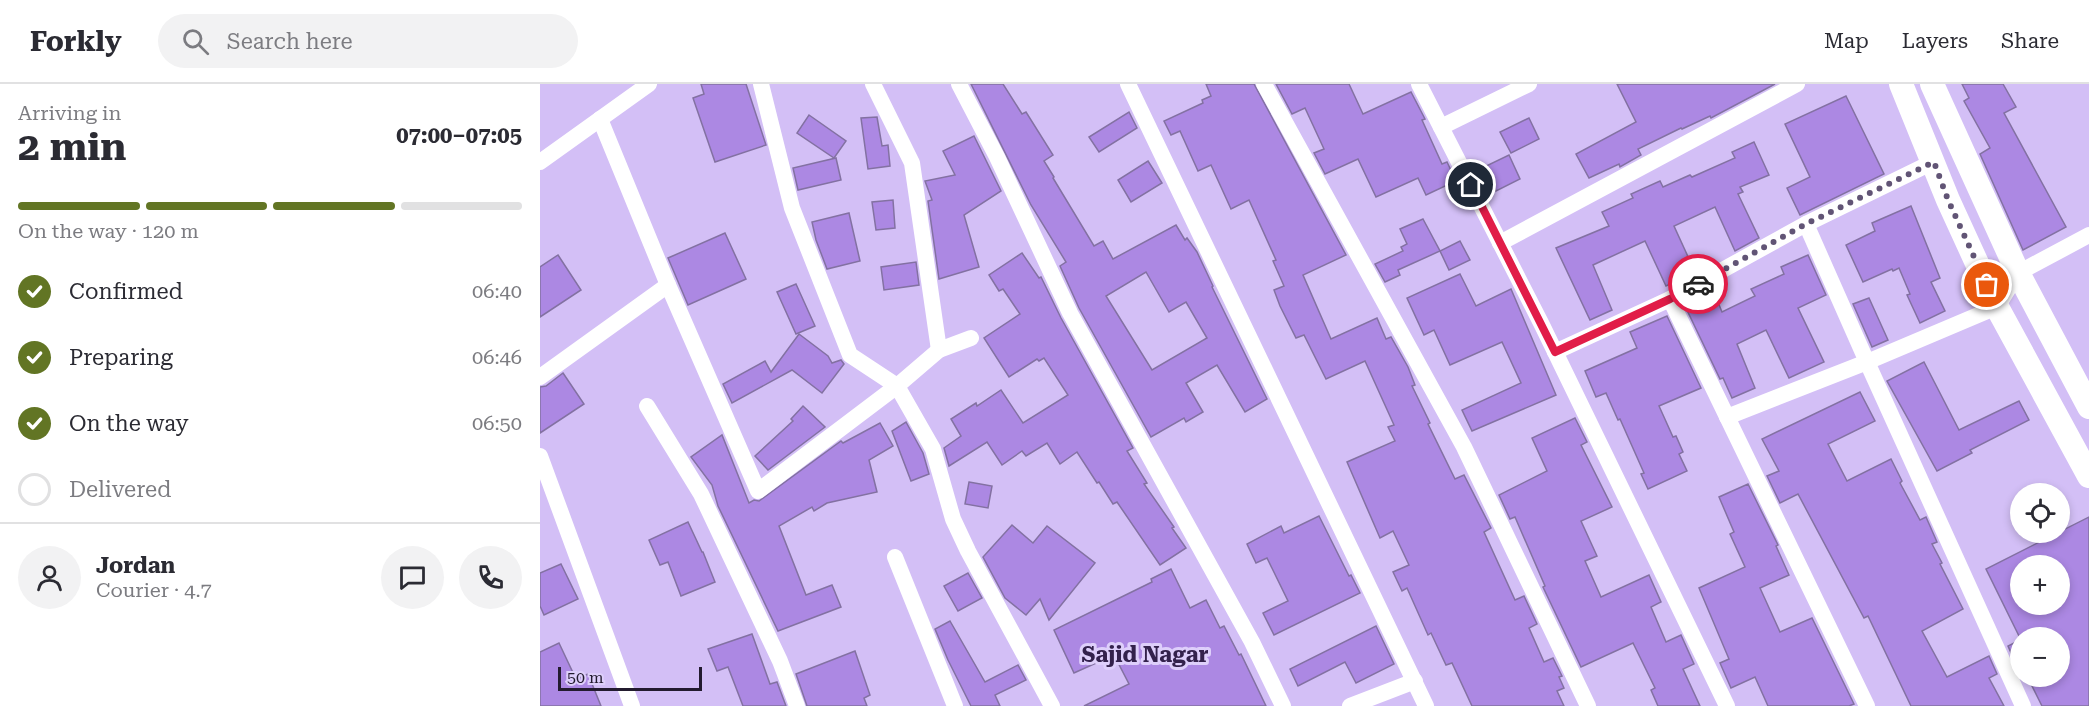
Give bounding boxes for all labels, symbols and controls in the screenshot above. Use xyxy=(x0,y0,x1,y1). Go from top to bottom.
search box xyxy=(158,14,578,68)
text: Forkly xyxy=(30,25,122,58)
icon: search xyxy=(179,25,212,58)
text: Search here xyxy=(227,29,353,54)
text: Map xyxy=(1824,29,1869,53)
text: Layers xyxy=(1902,29,1968,53)
text: Share xyxy=(2001,29,2059,53)
text: Arriving in xyxy=(18,101,121,125)
text: 07:00–07:05 xyxy=(396,123,522,148)
text: 2 min xyxy=(18,124,126,170)
pin xyxy=(1445,159,1496,210)
icon: home xyxy=(1454,168,1487,201)
text: On the way · 120 m xyxy=(18,219,199,243)
courier xyxy=(1668,254,1728,314)
pin xyxy=(1961,259,2012,310)
icon: car xyxy=(1682,268,1715,301)
icon: bag xyxy=(1970,268,2003,301)
icon: check xyxy=(18,275,51,308)
text: Confirmed xyxy=(69,279,183,304)
text: 06:40 xyxy=(472,279,522,303)
icon: check xyxy=(18,341,51,374)
text: Preparing xyxy=(69,345,173,370)
text: 06:46 xyxy=(472,345,522,369)
icon: check xyxy=(18,407,51,440)
text: On the way xyxy=(69,411,189,436)
text: 06:50 xyxy=(472,411,522,435)
text: Delivered xyxy=(69,477,171,502)
map controls xyxy=(2010,483,2070,687)
button: locate xyxy=(2010,483,2070,543)
button: person xyxy=(18,546,81,609)
button: chat xyxy=(381,546,444,609)
button: phone xyxy=(459,546,522,609)
text: Jordan xyxy=(96,553,175,578)
button: + xyxy=(2010,555,2070,615)
text: Courier · 4.7 xyxy=(96,578,212,602)
button: − xyxy=(2010,627,2070,687)
district label: Sajid Nagar xyxy=(1081,642,1209,667)
scale bar xyxy=(558,664,702,692)
text: 50 m xyxy=(567,668,604,687)

